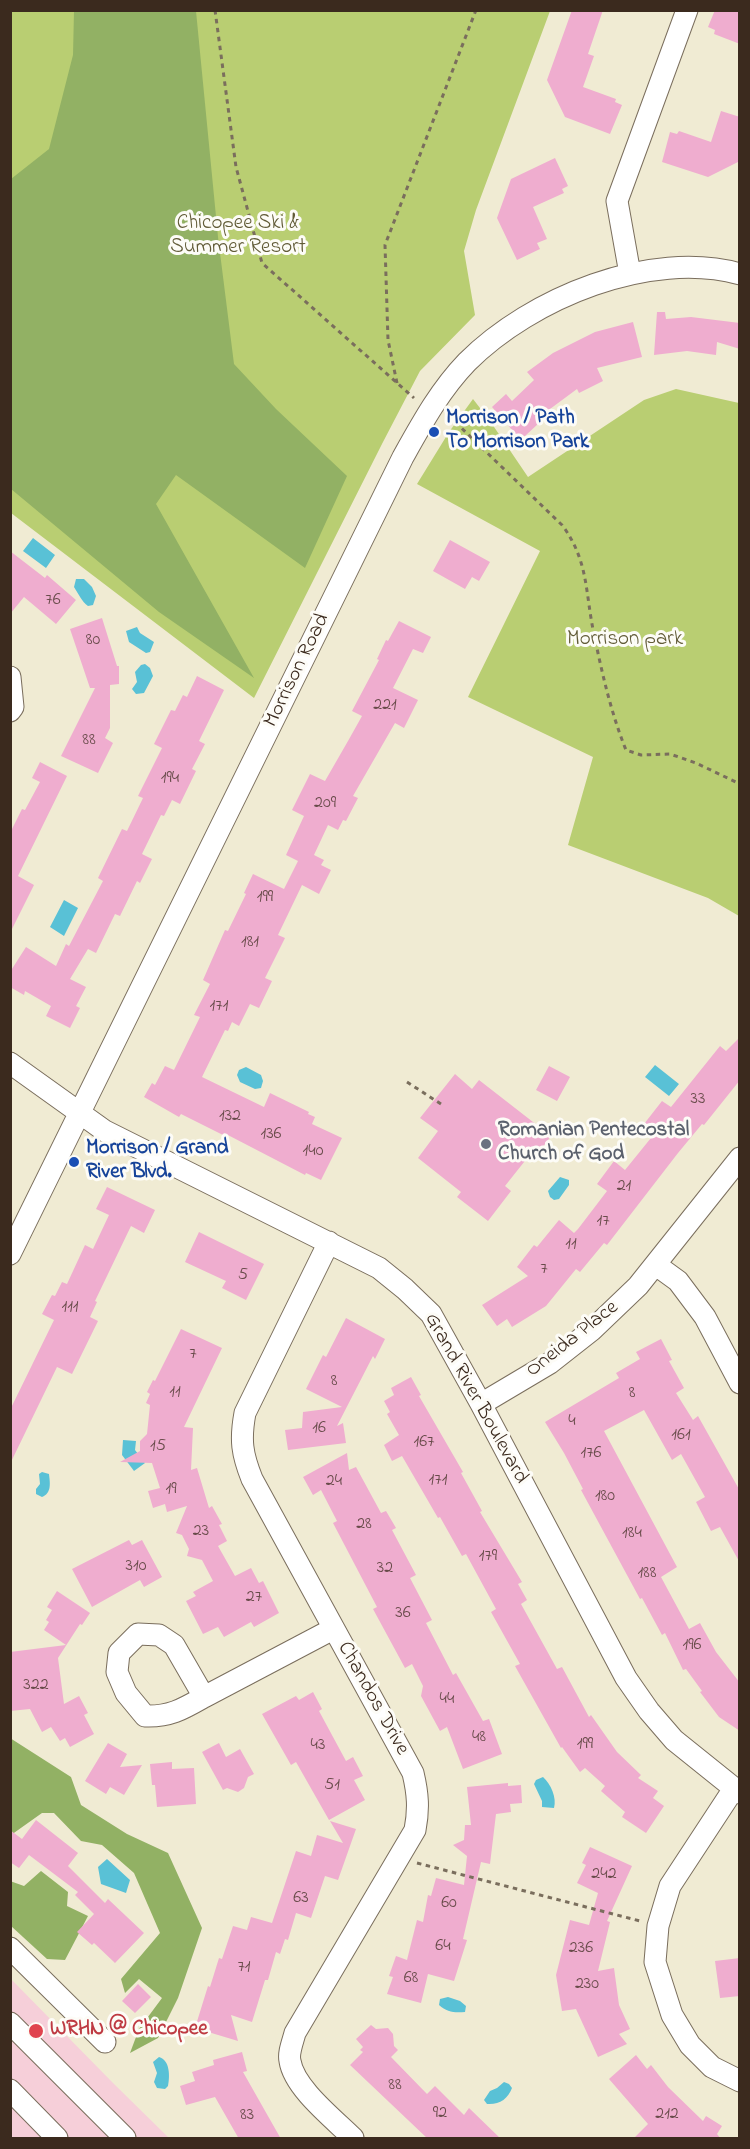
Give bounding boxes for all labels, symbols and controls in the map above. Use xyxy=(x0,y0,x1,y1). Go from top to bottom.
park label: Chicopee Ski & Summer Resort xyxy=(170,212,306,262)
place label: Morrison / Path To Morrison Park xyxy=(446,407,589,457)
marker: Morrison / Path To Morrison Park xyxy=(427,425,441,439)
house number: 76 xyxy=(45,590,61,612)
street label: Morrison Road xyxy=(260,610,336,732)
park label: Morrison park xyxy=(567,628,683,654)
house number: 80 xyxy=(86,630,100,652)
house number: 221 xyxy=(373,695,397,717)
house number: 88 xyxy=(82,730,96,752)
house number: 194 xyxy=(161,768,179,790)
house number: 209 xyxy=(314,793,336,815)
house number: 199 xyxy=(257,887,273,909)
house number: 181 xyxy=(241,932,259,954)
house number: 171 xyxy=(210,996,228,1018)
house number: 33 xyxy=(691,1089,705,1111)
house number: 132 xyxy=(219,1106,241,1128)
place label: Romanian Pentecostal Church of God xyxy=(498,1119,689,1169)
house number: 136 xyxy=(260,1124,282,1146)
place label: Morrison / Grand River Blvd. xyxy=(86,1137,229,1187)
marker: Romanian Pentecostal Church of God xyxy=(479,1137,493,1151)
house number: 140 xyxy=(303,1141,323,1163)
marker: Morrison / Grand River Blvd. xyxy=(67,1155,81,1169)
house number: 21 xyxy=(617,1176,631,1198)
house number: 17 xyxy=(596,1211,610,1233)
house number: 11 xyxy=(565,1234,577,1256)
house number: 7 xyxy=(540,1259,548,1281)
house number: 5 xyxy=(238,1265,248,1287)
street label: Oneida Place xyxy=(522,1296,624,1384)
house number: 111 xyxy=(61,1297,79,1319)
street label: Grand River Boulevard xyxy=(418,1309,532,1489)
house number: 7 xyxy=(189,1344,197,1366)
house number: 8 xyxy=(331,1371,337,1393)
house number: 11 xyxy=(169,1382,181,1404)
house number: 8 xyxy=(629,1383,635,1405)
house number: 4 xyxy=(568,1411,576,1433)
house number: 16 xyxy=(312,1418,326,1440)
house number: 161 xyxy=(671,1425,691,1447)
house number: 167 xyxy=(413,1432,435,1454)
house number: 15 xyxy=(150,1436,166,1458)
house number: 176 xyxy=(580,1443,602,1465)
house number: 171 xyxy=(429,1470,447,1492)
house number: 24 xyxy=(326,1471,342,1493)
house number: 19 xyxy=(165,1479,177,1501)
house number: 180 xyxy=(595,1486,615,1508)
house number: 28 xyxy=(356,1514,372,1536)
house number: 23 xyxy=(193,1521,209,1543)
house number: 184 xyxy=(622,1523,642,1545)
house number: 179 xyxy=(479,1546,497,1568)
house number: 310 xyxy=(126,1556,146,1578)
house number: 32 xyxy=(377,1558,393,1580)
house number: 188 xyxy=(637,1563,657,1585)
house number: 27 xyxy=(246,1587,262,1609)
house number: 36 xyxy=(395,1603,411,1625)
house number: 196 xyxy=(682,1635,702,1657)
street label: Chandos Drive xyxy=(331,1638,413,1760)
house number: 322 xyxy=(23,1675,49,1697)
house number: 44 xyxy=(440,1689,454,1711)
house number: 48 xyxy=(472,1727,486,1749)
house number: 199 xyxy=(577,1734,593,1756)
house number: 43 xyxy=(311,1735,325,1757)
house number: 51 xyxy=(324,1775,340,1797)
house number: 242 xyxy=(591,1864,617,1886)
house number: 63 xyxy=(293,1888,309,1910)
house number: 60 xyxy=(441,1893,457,1915)
house number: 64 xyxy=(435,1936,451,1958)
house number: 236 xyxy=(569,1938,593,1960)
house number: 71 xyxy=(237,1957,251,1979)
house number: 68 xyxy=(404,1968,418,1990)
house number: 230 xyxy=(575,1974,599,1996)
place label: WRHN @ Chicopee xyxy=(50,2018,208,2044)
marker: WRHN @ Chicopee xyxy=(27,2022,45,2040)
house number: 88 xyxy=(388,2075,402,2097)
house number: 92 xyxy=(433,2103,447,2125)
house number: 212 xyxy=(655,2104,679,2126)
house number: 83 xyxy=(240,2105,254,2127)

